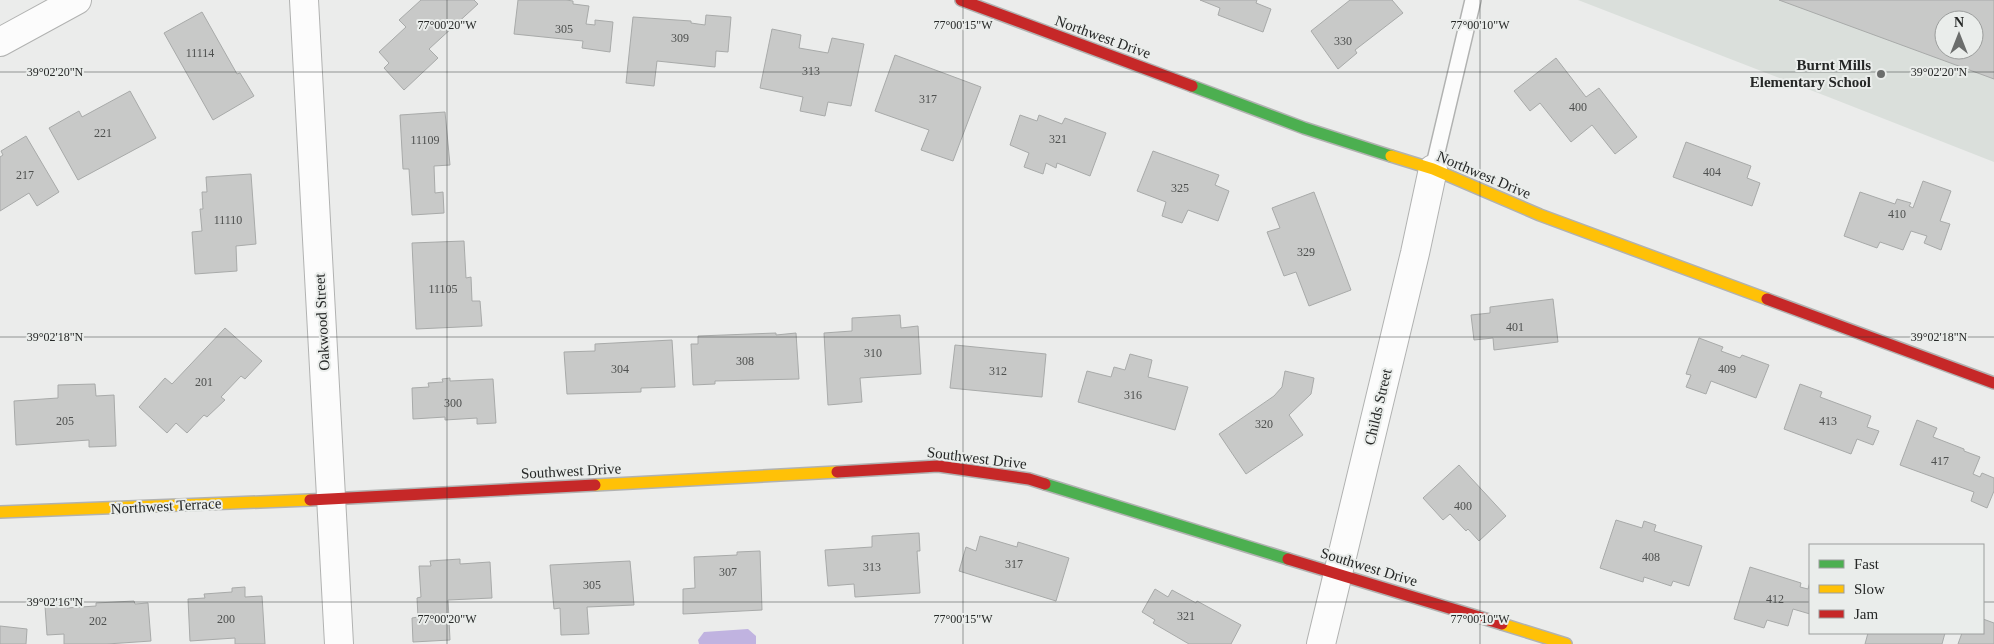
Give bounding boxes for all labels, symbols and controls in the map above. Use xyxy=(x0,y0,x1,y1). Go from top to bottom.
north arrow xyxy=(1934,10,1984,60)
street label: Northwest Drive xyxy=(1053,12,1153,62)
text: N xyxy=(1954,15,1964,30)
text: 77°00'20"W xyxy=(417,18,477,32)
text: 77°00'15"W xyxy=(933,18,993,32)
text: 77°00'10"W xyxy=(1450,18,1510,32)
house number: 305 xyxy=(555,22,573,36)
house number: 309 xyxy=(671,31,689,45)
house number: 330 xyxy=(1334,34,1352,48)
house number: 11114 xyxy=(186,46,214,60)
place label: Burnt Mills Elementary School xyxy=(1750,57,1871,90)
house number: 313 xyxy=(802,64,820,78)
text: 39°02'20"N xyxy=(27,65,84,79)
text: 39°02'20"N xyxy=(1911,65,1968,79)
marker: Burnt Mills Elementary School xyxy=(1875,68,1887,80)
house number: 317 xyxy=(919,92,937,106)
house number: 400 xyxy=(1569,100,1587,114)
house number: 221 xyxy=(94,126,112,140)
house number: 321 xyxy=(1049,132,1067,146)
house number: 11109 xyxy=(410,133,440,147)
street label: Northwest Drive xyxy=(1435,148,1534,202)
house number: 404 xyxy=(1703,165,1721,179)
house number: 217 xyxy=(16,168,34,182)
house number: 325 xyxy=(1171,181,1189,195)
house number: 410 xyxy=(1888,207,1906,221)
house number: 11110 xyxy=(214,213,242,227)
house number: 329 xyxy=(1297,245,1315,259)
street label: Oakwood Street xyxy=(311,272,333,371)
house number: 11105 xyxy=(428,282,458,296)
house number: 401 xyxy=(1506,320,1524,334)
text: 39°02'18"N xyxy=(27,330,84,344)
text: 39°02'18"N xyxy=(1911,330,1968,344)
house number: 310 xyxy=(864,346,882,360)
house number: 308 xyxy=(736,354,754,368)
house number: 304 xyxy=(611,362,629,376)
house number: 409 xyxy=(1718,362,1736,376)
house number: 312 xyxy=(989,364,1007,378)
street label: Childs Street xyxy=(1361,366,1395,447)
house number: 201 xyxy=(195,375,213,389)
house number: 316 xyxy=(1124,388,1142,402)
house number: 300 xyxy=(444,396,462,410)
house number: 205 xyxy=(56,414,74,428)
house number: 413 xyxy=(1819,414,1837,428)
house number: 320 xyxy=(1255,417,1273,431)
street label: Southwest Drive xyxy=(926,444,1028,472)
house number: 417 xyxy=(1931,454,1949,468)
street label: Southwest Drive xyxy=(520,460,622,482)
street label: Northwest Terrace xyxy=(110,495,222,517)
house number: 400 xyxy=(1454,499,1472,513)
legend xyxy=(1809,544,1984,634)
street label: Southwest Drive xyxy=(1319,545,1420,589)
house number: 408 xyxy=(1642,550,1660,564)
text: Fast xyxy=(1854,556,1880,572)
house number: 317 xyxy=(1005,557,1023,571)
house number: 313 xyxy=(863,560,881,574)
house number: 307 xyxy=(719,565,737,579)
house number: 305 xyxy=(583,578,601,592)
text: Slow xyxy=(1854,581,1885,597)
house number: 412 xyxy=(1766,592,1784,606)
text: 39°02'16"N xyxy=(27,595,84,609)
text: Jam xyxy=(1854,606,1878,622)
house number: 321 xyxy=(1177,609,1195,623)
house number: 200 xyxy=(217,612,235,626)
text: 77°00'20"W xyxy=(417,612,477,626)
text: 77°00'15"W xyxy=(933,612,993,626)
text: 77°00'10"W xyxy=(1450,612,1510,626)
house number: 202 xyxy=(89,614,107,628)

